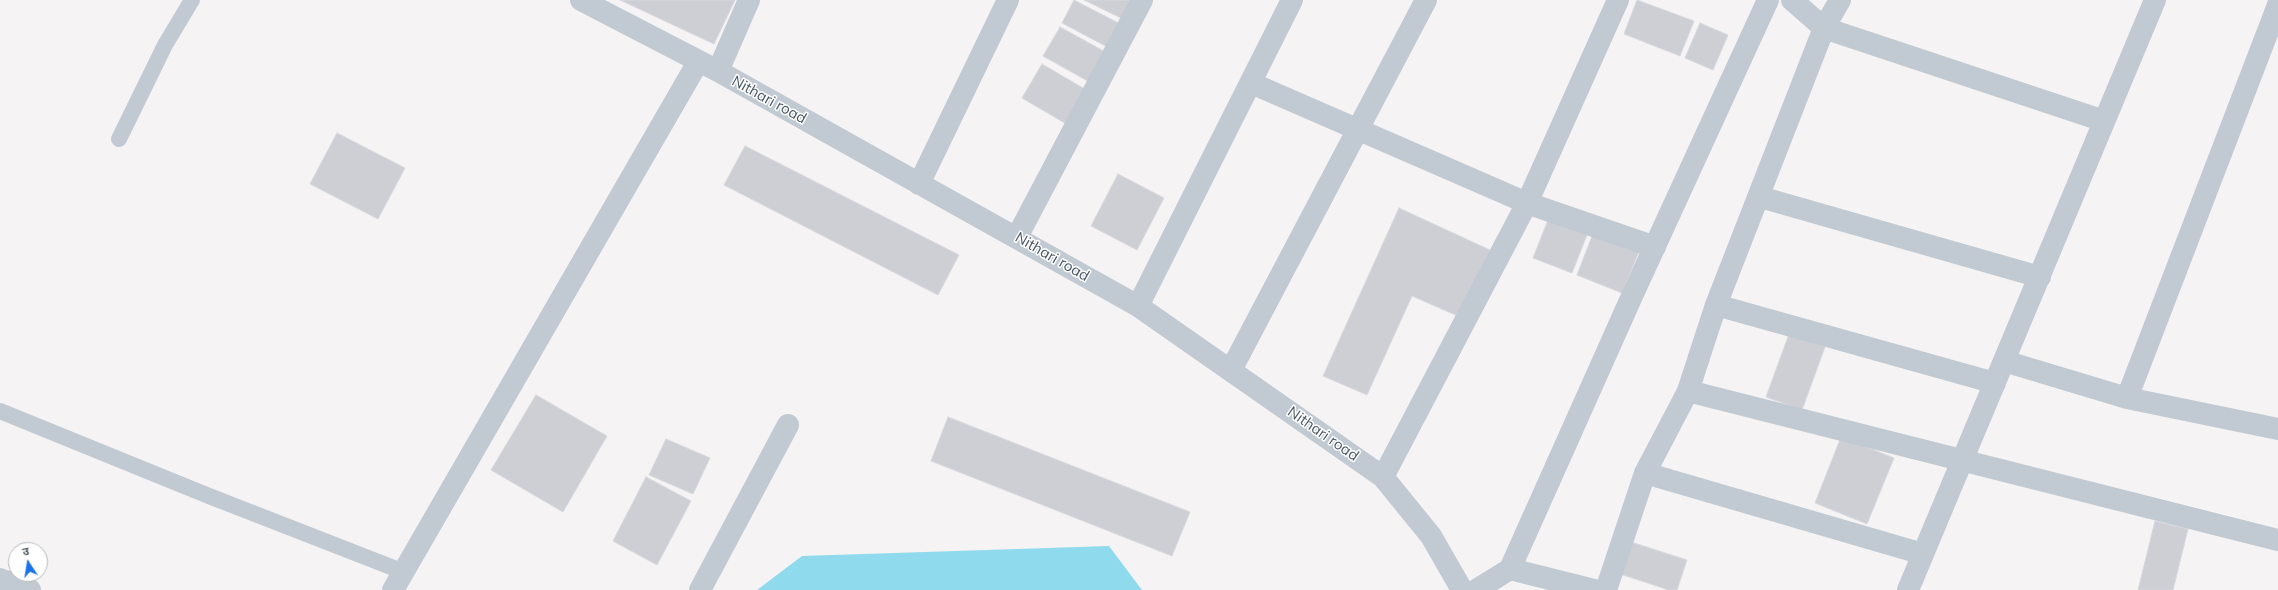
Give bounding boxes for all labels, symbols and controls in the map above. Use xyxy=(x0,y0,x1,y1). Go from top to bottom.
street label: Nithari road xyxy=(728,72,810,128)
street label: Nithari road xyxy=(1012,229,1092,285)
street label: Nithari road xyxy=(1284,403,1362,465)
north arrow xyxy=(8,542,48,582)
text: उ xyxy=(21,544,30,559)

